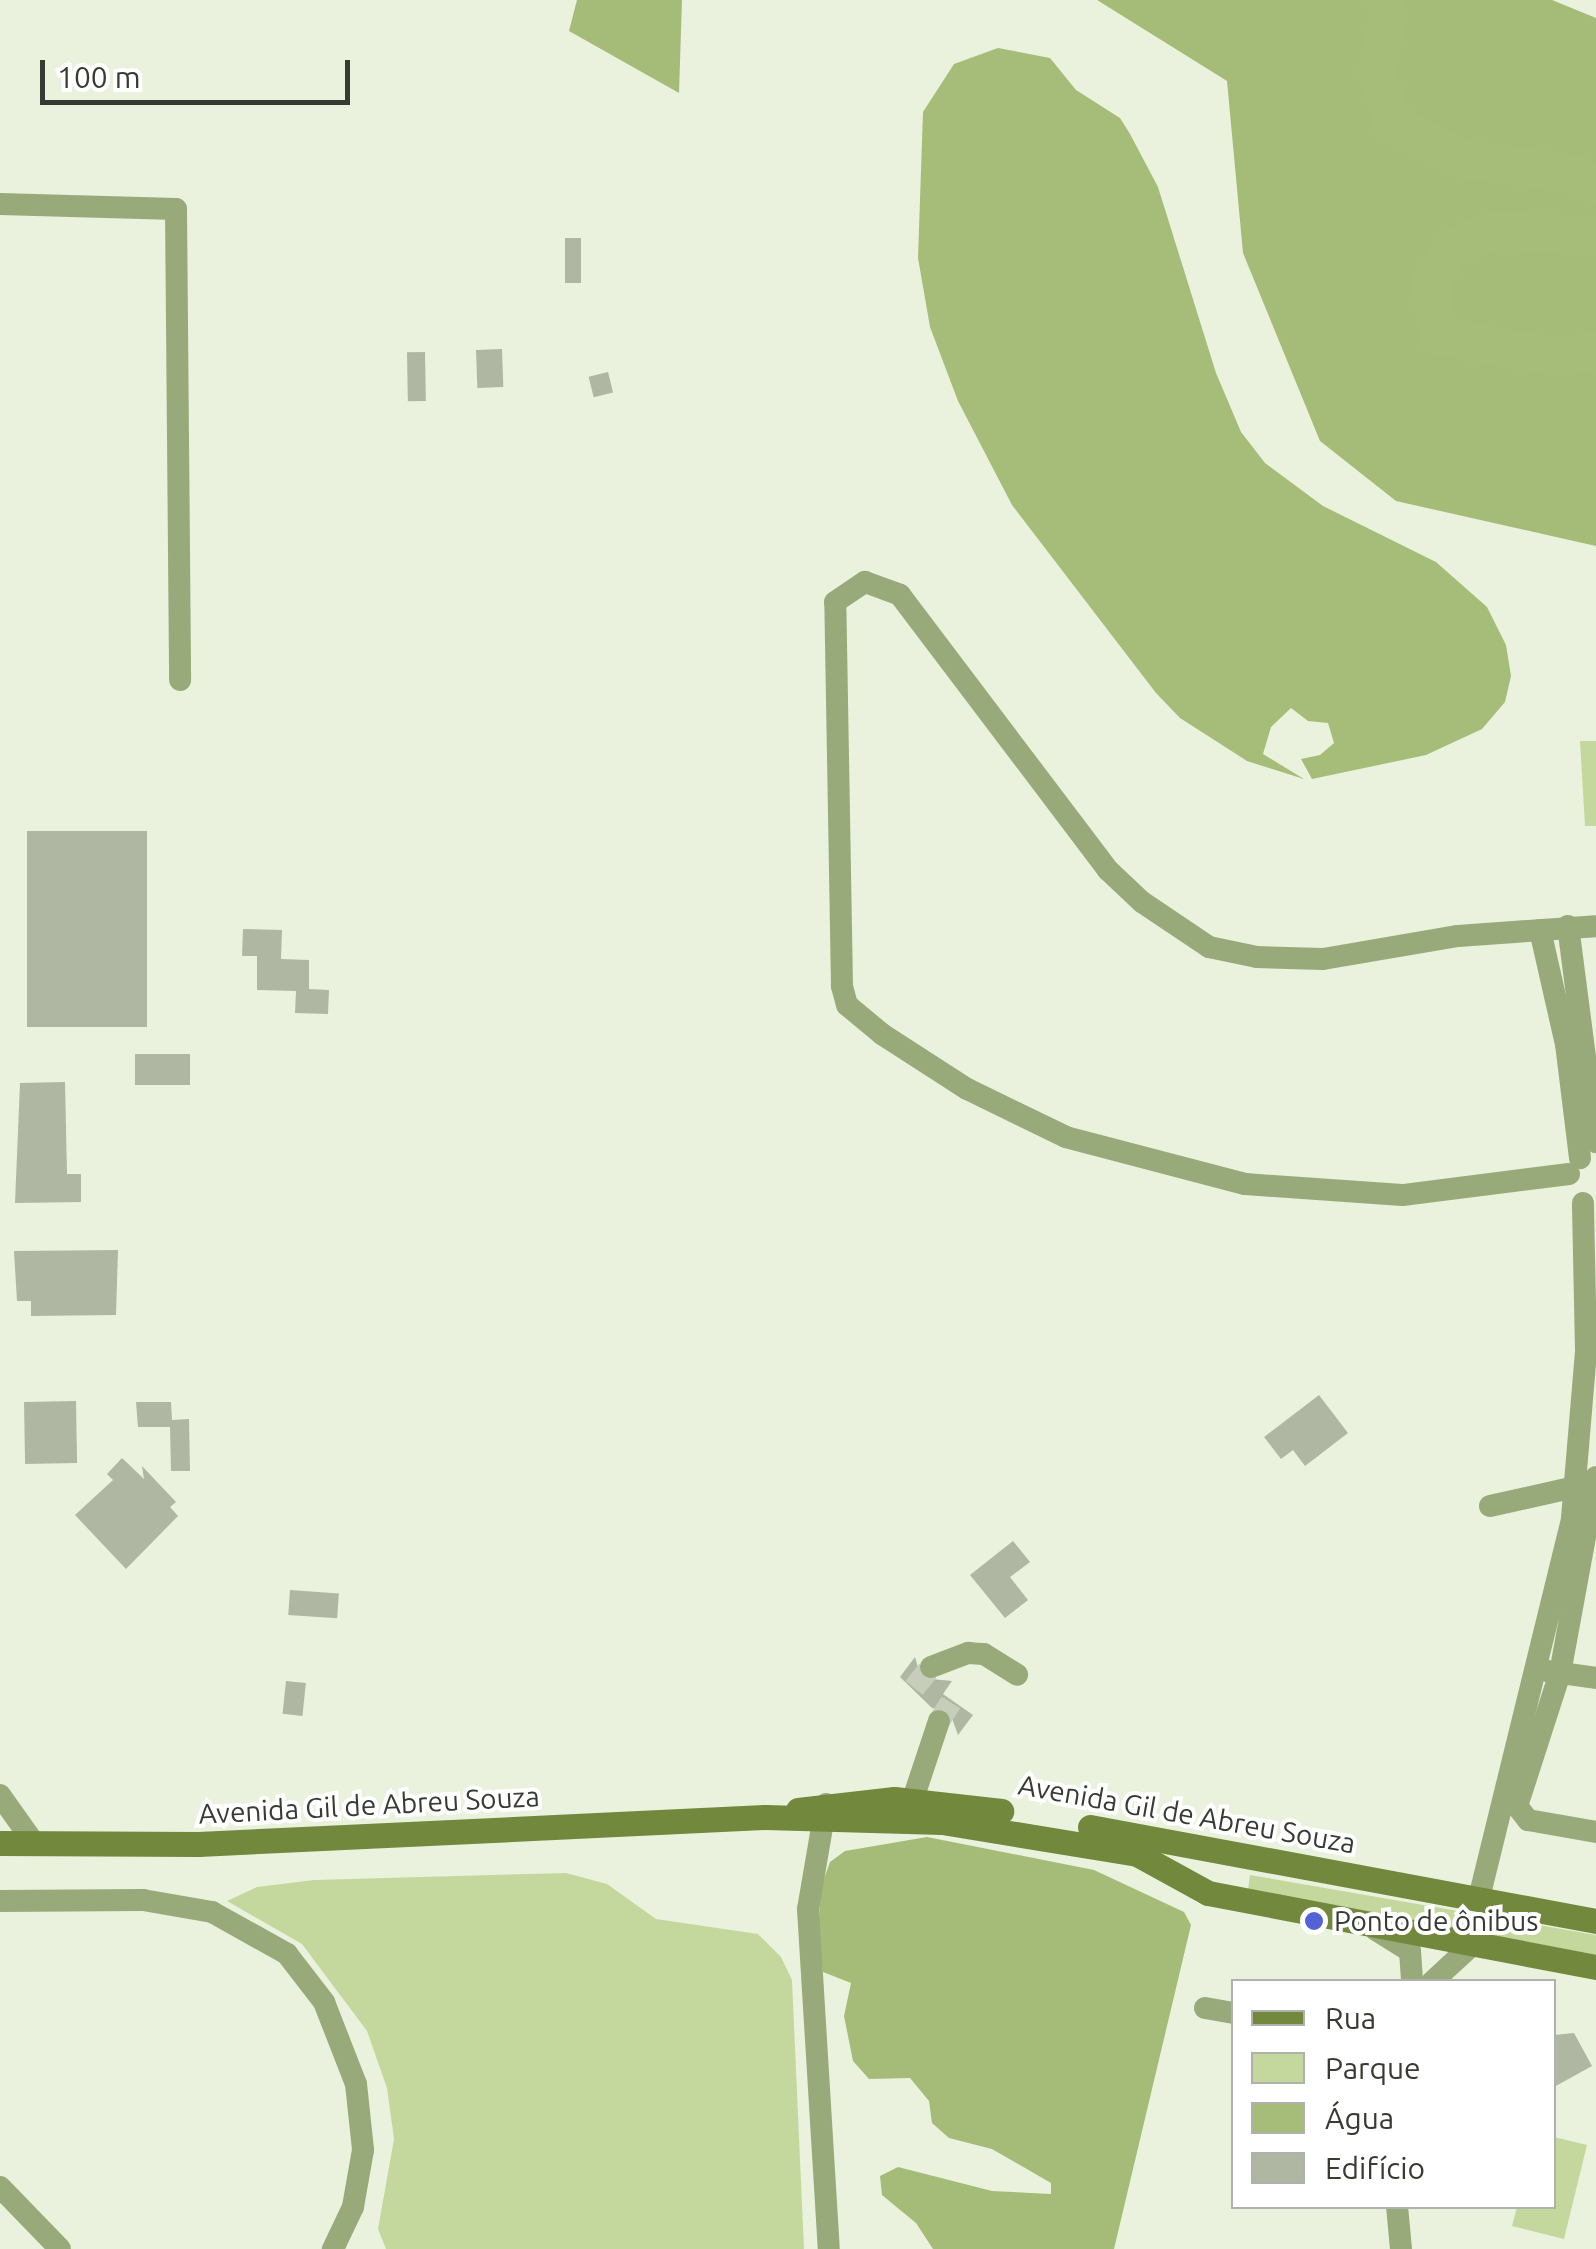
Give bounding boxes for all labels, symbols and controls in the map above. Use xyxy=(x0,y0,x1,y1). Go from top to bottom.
scale bar xyxy=(45,40,355,102)
text: 100 m xyxy=(57,60,141,94)
street label: Avenida Gil de Abreu Souza xyxy=(1016,1768,1358,1860)
street label: Avenida Gil de Abreu Souza xyxy=(198,1779,540,1831)
place label: Ponto de ônibus xyxy=(1334,1904,1538,1938)
marker: Ponto de ônibus xyxy=(1303,1910,1325,1932)
legend xyxy=(1231,1979,1556,2209)
text: Rua xyxy=(1325,2001,1376,2035)
text: Parque xyxy=(1325,2051,1421,2085)
text: Água xyxy=(1325,2101,1394,2135)
text: Edifício xyxy=(1325,2151,1425,2185)

